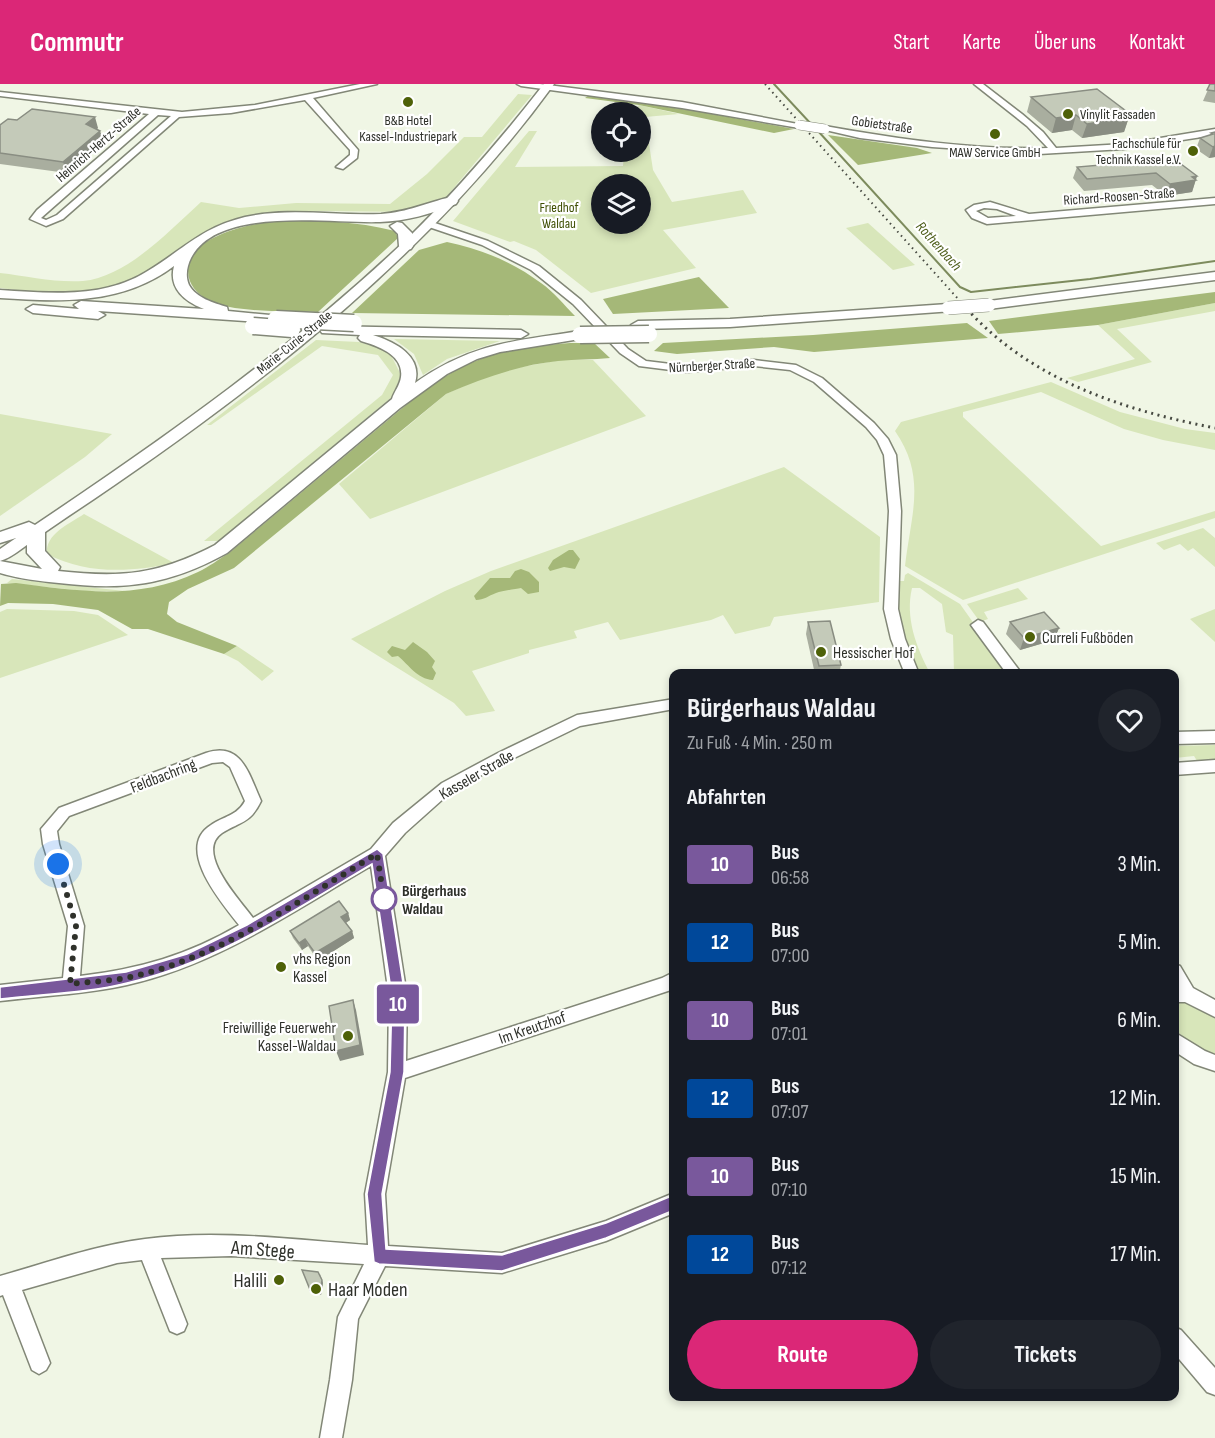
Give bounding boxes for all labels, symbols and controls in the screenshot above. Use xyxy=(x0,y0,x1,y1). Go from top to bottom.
text: Commutr xyxy=(30,26,124,59)
text: Start xyxy=(893,30,930,55)
text: Karte xyxy=(963,30,1001,55)
text: Über uns xyxy=(1034,30,1096,55)
text: Kontakt xyxy=(1129,30,1185,55)
marker: B&B Hotel Kassel-Industriepark xyxy=(401,95,415,109)
map controls xyxy=(591,102,651,234)
button: locate xyxy=(591,102,651,162)
street label: Heinrich-Hertz-Straße xyxy=(52,103,144,186)
place label: Vinylit Fassaden xyxy=(1080,106,1155,123)
marker: Vinylit Fassaden xyxy=(1061,107,1075,121)
place label: B&B Hotel Kassel-Industriepark xyxy=(359,112,457,145)
street label: Gobietstraße xyxy=(851,112,913,137)
marker: MAW Service GmbH xyxy=(988,127,1002,141)
place label: Fachschule für Technik Kassel e.V. xyxy=(1096,135,1181,168)
place label: MAW Service GmbH xyxy=(949,144,1041,161)
marker: Fachschule für Technik Kassel e.V. xyxy=(1186,144,1200,158)
button: layers xyxy=(591,174,651,234)
street label: Richard-Roosen-Straße xyxy=(1063,184,1175,209)
park label: Friedhof Waldau xyxy=(539,199,580,232)
water label: Rothenbach xyxy=(912,218,966,275)
street label: Marie-Curie-Straße xyxy=(253,307,335,378)
street label: Nürnberger Straße xyxy=(668,355,756,376)
place label: Curreli Fußböden xyxy=(1042,629,1133,648)
marker: Curreli Fußböden xyxy=(1023,630,1037,644)
place label: Hessischer Hof xyxy=(833,644,914,663)
marker: Hessischer Hof xyxy=(814,645,828,659)
button: heart xyxy=(1098,689,1161,752)
text: Bürgerhaus Waldau xyxy=(687,692,876,725)
text: Zu Fuß · 4 Min. · 250 m xyxy=(687,731,832,755)
street label: Kasseler Straße xyxy=(436,746,517,804)
street label: Feldbachring xyxy=(128,755,199,798)
text: Abfahrten xyxy=(687,784,766,811)
text: Bus xyxy=(771,839,800,866)
your location xyxy=(43,849,73,879)
text: 3 Min. xyxy=(1118,851,1161,878)
text: 10 xyxy=(711,852,729,877)
text: 06:58 xyxy=(771,866,809,890)
place label: Bürgerhaus Waldau xyxy=(402,882,466,919)
marker: Bürgerhaus Waldau xyxy=(371,886,397,912)
text: Bus xyxy=(771,917,800,944)
text: 5 Min. xyxy=(1118,929,1161,956)
text: 12 xyxy=(711,930,729,955)
text: 07:00 xyxy=(771,944,809,968)
place label: vhs Region Kassel xyxy=(293,950,351,987)
marker: vhs Region Kassel xyxy=(274,960,288,974)
line badge: 10 xyxy=(371,984,425,1024)
text: 10 xyxy=(389,992,407,1017)
text: Bus xyxy=(771,995,800,1022)
text: 6 Min. xyxy=(1117,1007,1161,1034)
street label: Im Kreutzhof xyxy=(497,1008,569,1049)
text: 10 xyxy=(711,1008,729,1033)
place label: Freiwillige Feuerwehr Kassel-Waldau xyxy=(223,1019,336,1056)
text: 07:01 xyxy=(771,1022,807,1046)
marker: Freiwillige Feuerwehr Kassel-Waldau xyxy=(341,1029,355,1043)
text: Bus xyxy=(771,1073,800,1100)
text: 12 Min. xyxy=(1110,1085,1161,1112)
text: 12 xyxy=(711,1086,729,1111)
text: 07:07 xyxy=(771,1100,808,1124)
text: Bus xyxy=(771,1151,800,1178)
text: 15 Min. xyxy=(1110,1163,1161,1190)
text: 10 xyxy=(711,1164,729,1189)
text: 07:10 xyxy=(771,1178,807,1202)
text: Bus xyxy=(771,1229,800,1256)
street label: Am Stege xyxy=(229,1236,295,1264)
text: 17 Min. xyxy=(1110,1241,1161,1268)
text: 12 xyxy=(711,1242,729,1267)
text: 07:12 xyxy=(771,1256,807,1280)
place label: Halili xyxy=(233,1269,267,1293)
marker: Halili xyxy=(272,1273,286,1287)
place label: Haar Moden xyxy=(328,1278,408,1302)
marker: Haar Moden xyxy=(309,1282,323,1296)
button: Route xyxy=(687,1320,918,1389)
button: Tickets xyxy=(930,1320,1161,1389)

